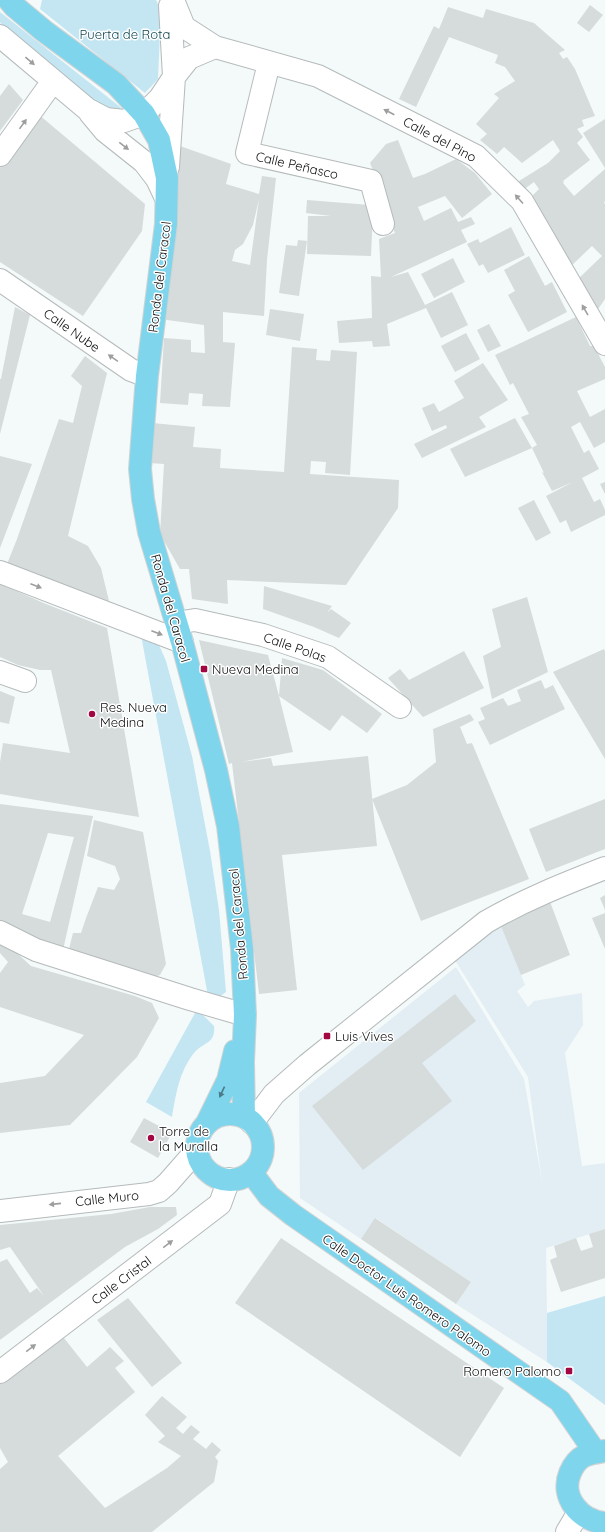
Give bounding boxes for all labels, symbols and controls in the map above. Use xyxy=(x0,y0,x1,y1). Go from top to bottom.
park label: Puerta de Rota xyxy=(80,26,170,42)
one-way arrow xyxy=(24,57,35,66)
one-way arrow xyxy=(383,109,395,115)
street label: Calle del Pino xyxy=(401,113,480,165)
one-way arrow xyxy=(19,119,27,129)
one-way arrow xyxy=(118,142,129,151)
street label: Calle Peñasco xyxy=(254,148,340,182)
one-way arrow xyxy=(514,193,523,204)
street label: Ronda del Caracol xyxy=(144,221,174,333)
one-way arrow xyxy=(582,304,589,316)
street label: Calle Nube xyxy=(41,305,103,355)
one-way arrow xyxy=(108,354,118,362)
street label: Ronda del Caracol xyxy=(148,552,194,664)
one-way arrow xyxy=(31,583,43,589)
street label: Calle Polas xyxy=(261,629,329,665)
one-way arrow xyxy=(152,631,164,637)
place label: Nueva Medina xyxy=(212,661,299,677)
marker: Nueva Medina xyxy=(199,664,209,674)
place label: Res. Nueva Medina xyxy=(100,699,167,730)
marker: Res. Nueva Medina xyxy=(87,709,97,719)
street label: Ronda del Caracol xyxy=(225,868,251,980)
place label: Luis Vives xyxy=(335,1028,393,1044)
marker: Luis Vives xyxy=(322,1031,332,1041)
one-way arrow xyxy=(219,1087,225,1098)
place label: Torre de la Muralla xyxy=(159,1123,218,1154)
marker: Torre de la Muralla xyxy=(146,1133,156,1143)
street label: Calle Muro xyxy=(74,1187,140,1209)
one-way arrow xyxy=(49,1201,61,1208)
street label: Calle Doctor Luis Romero Palomo xyxy=(319,1230,495,1360)
one-way arrow xyxy=(162,1240,173,1249)
street label: Calle Cristal xyxy=(88,1252,154,1308)
one-way arrow xyxy=(26,1345,36,1353)
place label: Romero Palomo xyxy=(463,1363,561,1379)
marker: Romero Palomo xyxy=(564,1366,574,1376)

